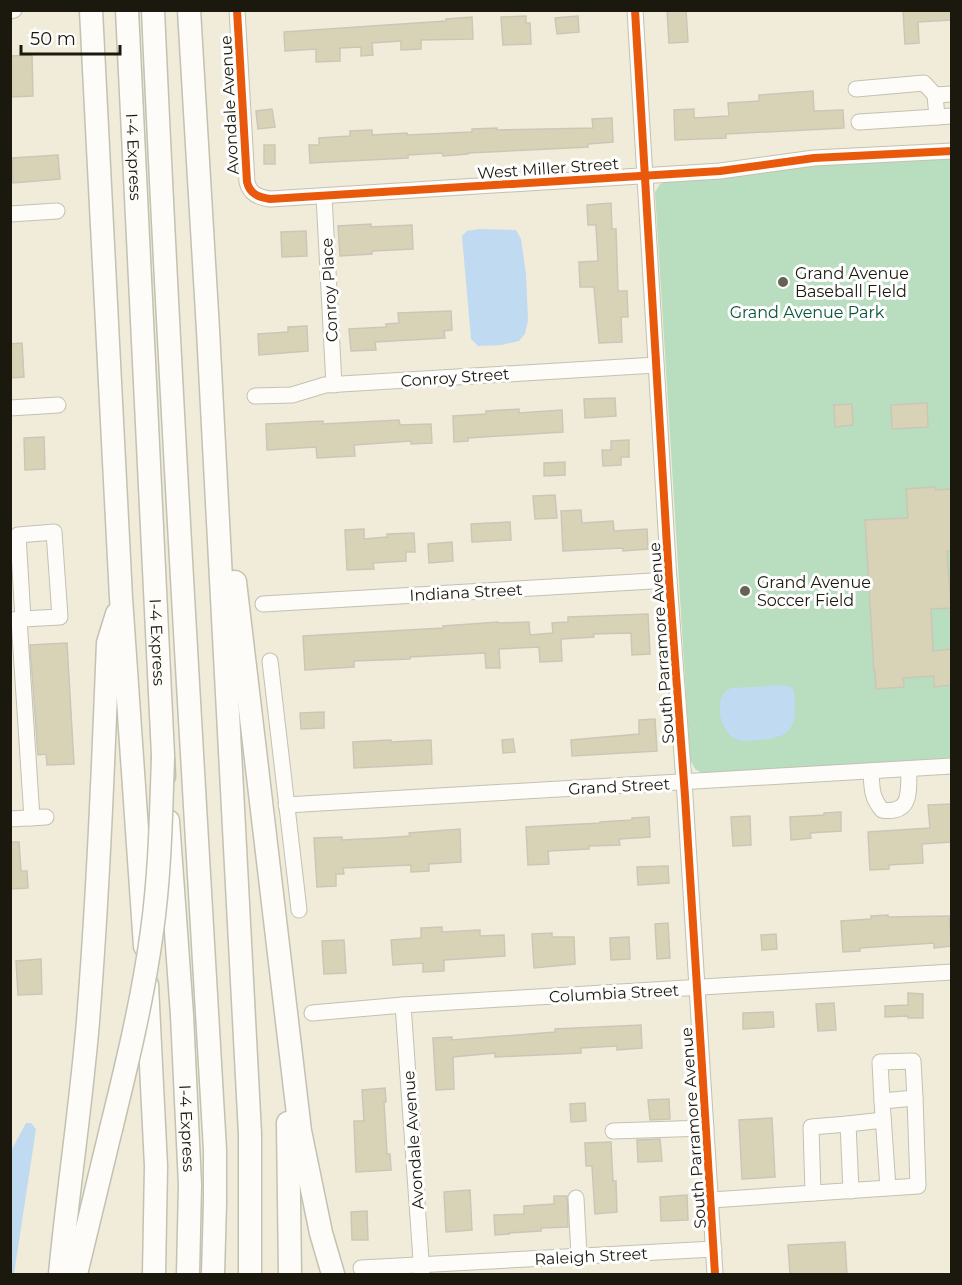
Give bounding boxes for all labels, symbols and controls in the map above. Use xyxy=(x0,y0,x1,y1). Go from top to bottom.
scale bar xyxy=(21,18,120,56)
text: 50 m xyxy=(30,28,76,50)
street label: Avondale Avenue xyxy=(216,35,243,175)
street label: I-4 Express xyxy=(122,113,145,201)
street label: West Miller Street xyxy=(477,154,620,183)
street label: Conroy Place xyxy=(317,237,342,343)
place label: Grand Avenue Baseball FIeld xyxy=(795,264,909,301)
marker: Grand Avenue Baseball FIeld xyxy=(776,275,790,289)
park label: Grand Avenue Park xyxy=(730,303,885,322)
street label: Conroy Street xyxy=(400,364,511,391)
street label: South Parramore Avenue xyxy=(645,542,678,744)
place label: Grand Avenue Soccer Field xyxy=(757,573,871,610)
street label: Indiana Street xyxy=(409,580,523,605)
marker: Grand Avenue Soccer Field xyxy=(738,584,752,598)
street label: I-4 Express xyxy=(145,598,169,687)
street label: Grand Street xyxy=(568,774,671,799)
street label: Columbia Street xyxy=(549,981,680,1006)
street label: South Parramore Avenue xyxy=(677,1027,710,1229)
street label: Avondale Avenue xyxy=(399,1070,428,1210)
street label: I-4 Express xyxy=(175,1084,198,1173)
street label: Raleigh Street xyxy=(534,1244,649,1269)

